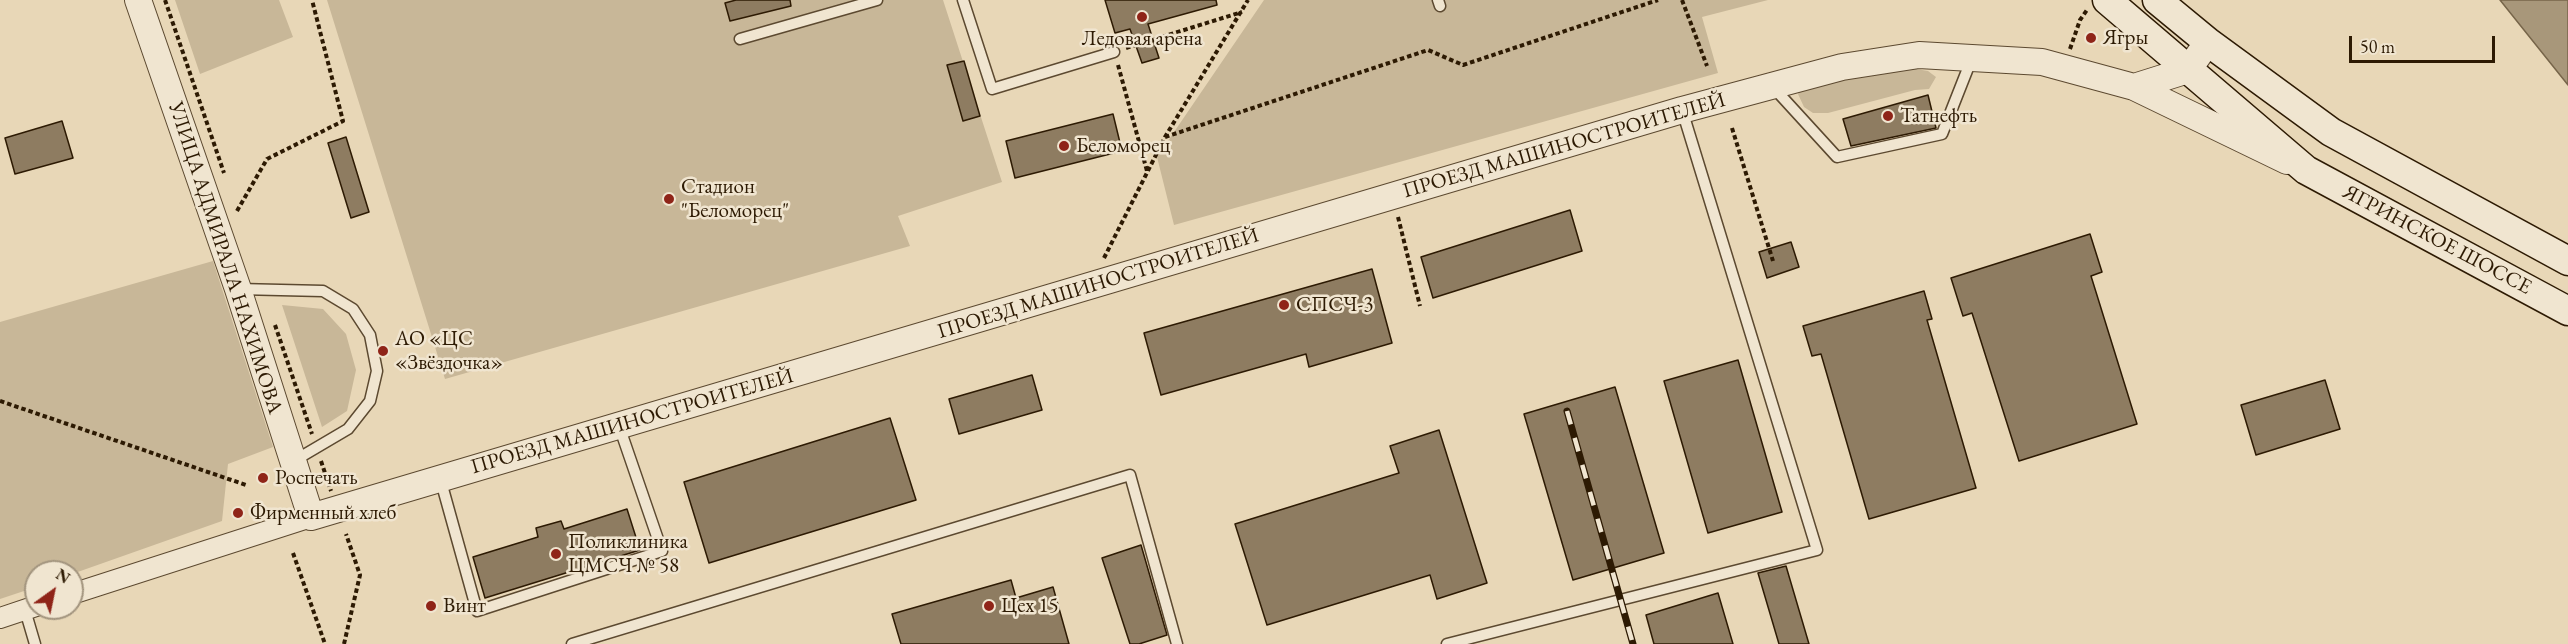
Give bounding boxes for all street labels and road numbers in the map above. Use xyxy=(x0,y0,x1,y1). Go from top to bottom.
street label: ПРОЕЗД МАШИНОСТРОИТЕЛЕЙ xyxy=(1400,88,1728,204)
street label: УЛИЦА АДМИРАЛА НАХИМОВА xyxy=(163,99,287,417)
street label: ЯГРИНСКОЕ ШОССЕ xyxy=(2338,180,2536,300)
street label: ПРОЕЗД МАШИНОСТРОИТЕЛЕЙ xyxy=(934,223,1262,345)
street label: ПРОЕЗД МАШИНОСТРОИТЕЛЕЙ xyxy=(468,364,796,480)

